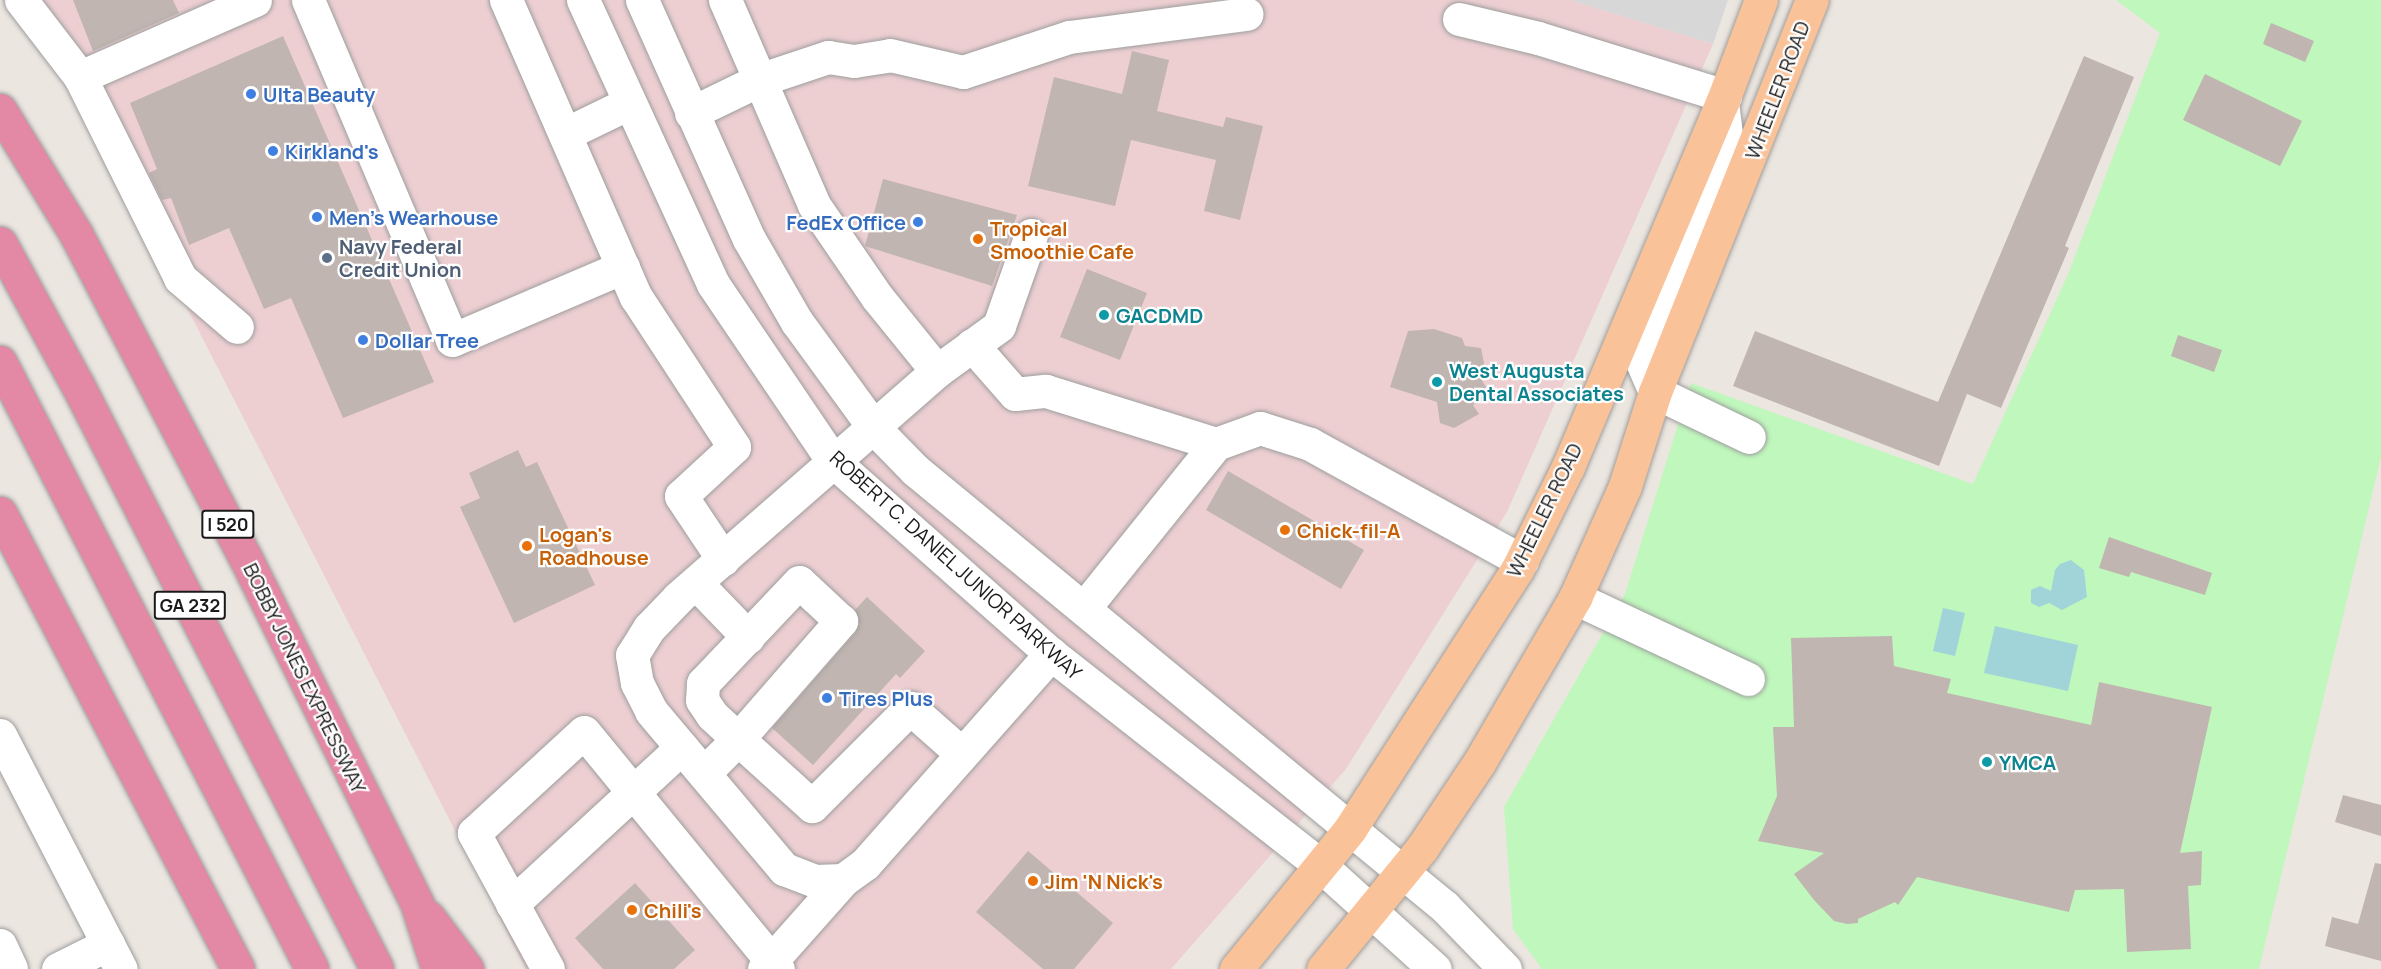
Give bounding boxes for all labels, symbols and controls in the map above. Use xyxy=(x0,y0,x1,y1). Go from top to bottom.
street label: WHEELER ROAD xyxy=(1740,17,1814,163)
place label: Ulta Beauty xyxy=(263,82,375,106)
marker: Ulta Beauty xyxy=(244,87,258,101)
place label: Kirkland's xyxy=(285,139,379,163)
marker: Kirkland's xyxy=(266,144,280,158)
place label: Men's Wearhouse xyxy=(329,205,498,229)
marker: Men's Wearhouse xyxy=(310,210,324,224)
place label: FedEx Office xyxy=(786,210,906,234)
marker: FedEx Office xyxy=(911,215,925,229)
place label: Tropical Smoothie Cafe xyxy=(990,216,1134,263)
marker: Tropical Smoothie Cafe xyxy=(971,232,985,246)
place label: Navy Federal Credit Union xyxy=(339,234,462,281)
marker: Navy Federal Credit Union xyxy=(320,251,334,265)
place label: GACDMD xyxy=(1116,303,1203,327)
marker: GACDMD xyxy=(1097,308,1111,322)
place label: Dollar Tree xyxy=(375,328,479,352)
marker: Dollar Tree xyxy=(356,333,370,347)
place label: West Augusta Dental Associates xyxy=(1449,358,1624,405)
marker: West Augusta Dental Associates xyxy=(1430,375,1444,389)
street label: WHEELER ROAD xyxy=(1501,439,1587,581)
street label: ROBERT C. DANIEL JUNIOR PARKWAY xyxy=(825,445,1087,685)
road number: I 520 xyxy=(201,509,255,539)
place label: Chick-fil-A xyxy=(1297,518,1400,542)
place label: Logan's Roadhouse xyxy=(539,522,649,569)
marker: Chick-fil-A xyxy=(1278,523,1292,537)
marker: Logan's Roadhouse xyxy=(520,539,534,553)
street label: BOBBY JONES EXPRESSWAY xyxy=(239,559,371,797)
road number: GA 232 xyxy=(152,590,228,620)
place label: Tires Plus xyxy=(839,686,933,710)
marker: Tires Plus xyxy=(820,691,834,705)
place label: YMCA xyxy=(1999,750,2056,774)
marker: YMCA xyxy=(1980,755,1994,769)
place label: Jim 'N Nick's xyxy=(1045,869,1163,893)
marker: Jim 'N Nick's xyxy=(1026,874,1040,888)
place label: Chili's xyxy=(644,898,701,922)
marker: Chili's xyxy=(625,903,639,917)

